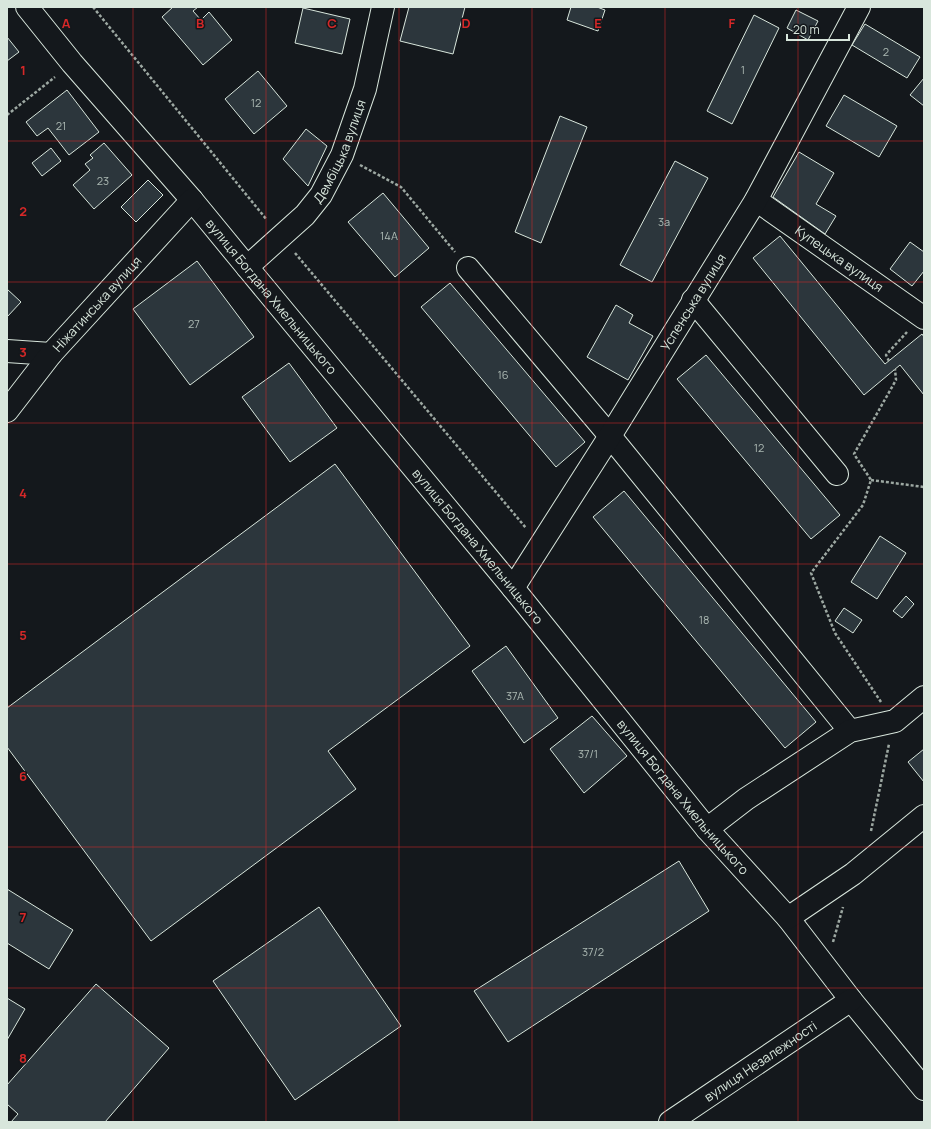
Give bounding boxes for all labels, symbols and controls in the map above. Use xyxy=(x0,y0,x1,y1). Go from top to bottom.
text: A xyxy=(62,14,71,32)
text: B xyxy=(196,14,204,32)
text: C xyxy=(327,14,337,32)
text: D xyxy=(461,14,471,32)
text: E xyxy=(594,14,602,32)
text: F xyxy=(729,14,736,32)
scale bar xyxy=(787,16,849,42)
text: 20 m xyxy=(793,21,820,38)
house number: 2 xyxy=(883,44,889,59)
text: 1 xyxy=(20,61,26,79)
house number: 1 xyxy=(741,62,745,77)
house number: 12 xyxy=(251,95,261,110)
street label: Дембіцька вулиця xyxy=(309,97,370,207)
house number: 21 xyxy=(56,118,66,133)
house number: 23 xyxy=(97,173,109,188)
text: 2 xyxy=(19,202,27,220)
house number: 3а xyxy=(658,214,670,229)
street label: вулиця Богдана Хмельницького xyxy=(202,215,341,378)
street label: Купецька вулиця xyxy=(792,221,887,296)
house number: 14А xyxy=(380,228,398,243)
street label: Успенська вулиця xyxy=(656,250,730,354)
street label: Ніжатинська вулиця xyxy=(48,252,145,356)
house number: 27 xyxy=(188,316,200,331)
text: 3 xyxy=(19,343,27,361)
house number: 16 xyxy=(497,367,509,382)
house number: 12 xyxy=(754,440,764,455)
street label: вулиця Богдана Хмельницького xyxy=(408,464,548,628)
text: 4 xyxy=(19,484,27,502)
house number: 18 xyxy=(699,612,709,627)
text: 5 xyxy=(19,626,27,644)
house number: 37А xyxy=(506,688,524,703)
street label: вулиця Богдана Хмельницького xyxy=(613,716,753,879)
house number: 37/1 xyxy=(578,746,598,761)
text: 6 xyxy=(19,767,27,785)
text: 7 xyxy=(20,908,27,926)
house number: 37/2 xyxy=(582,944,604,959)
street label: вулиця Незалежності xyxy=(700,1017,820,1106)
text: 8 xyxy=(19,1049,27,1067)

